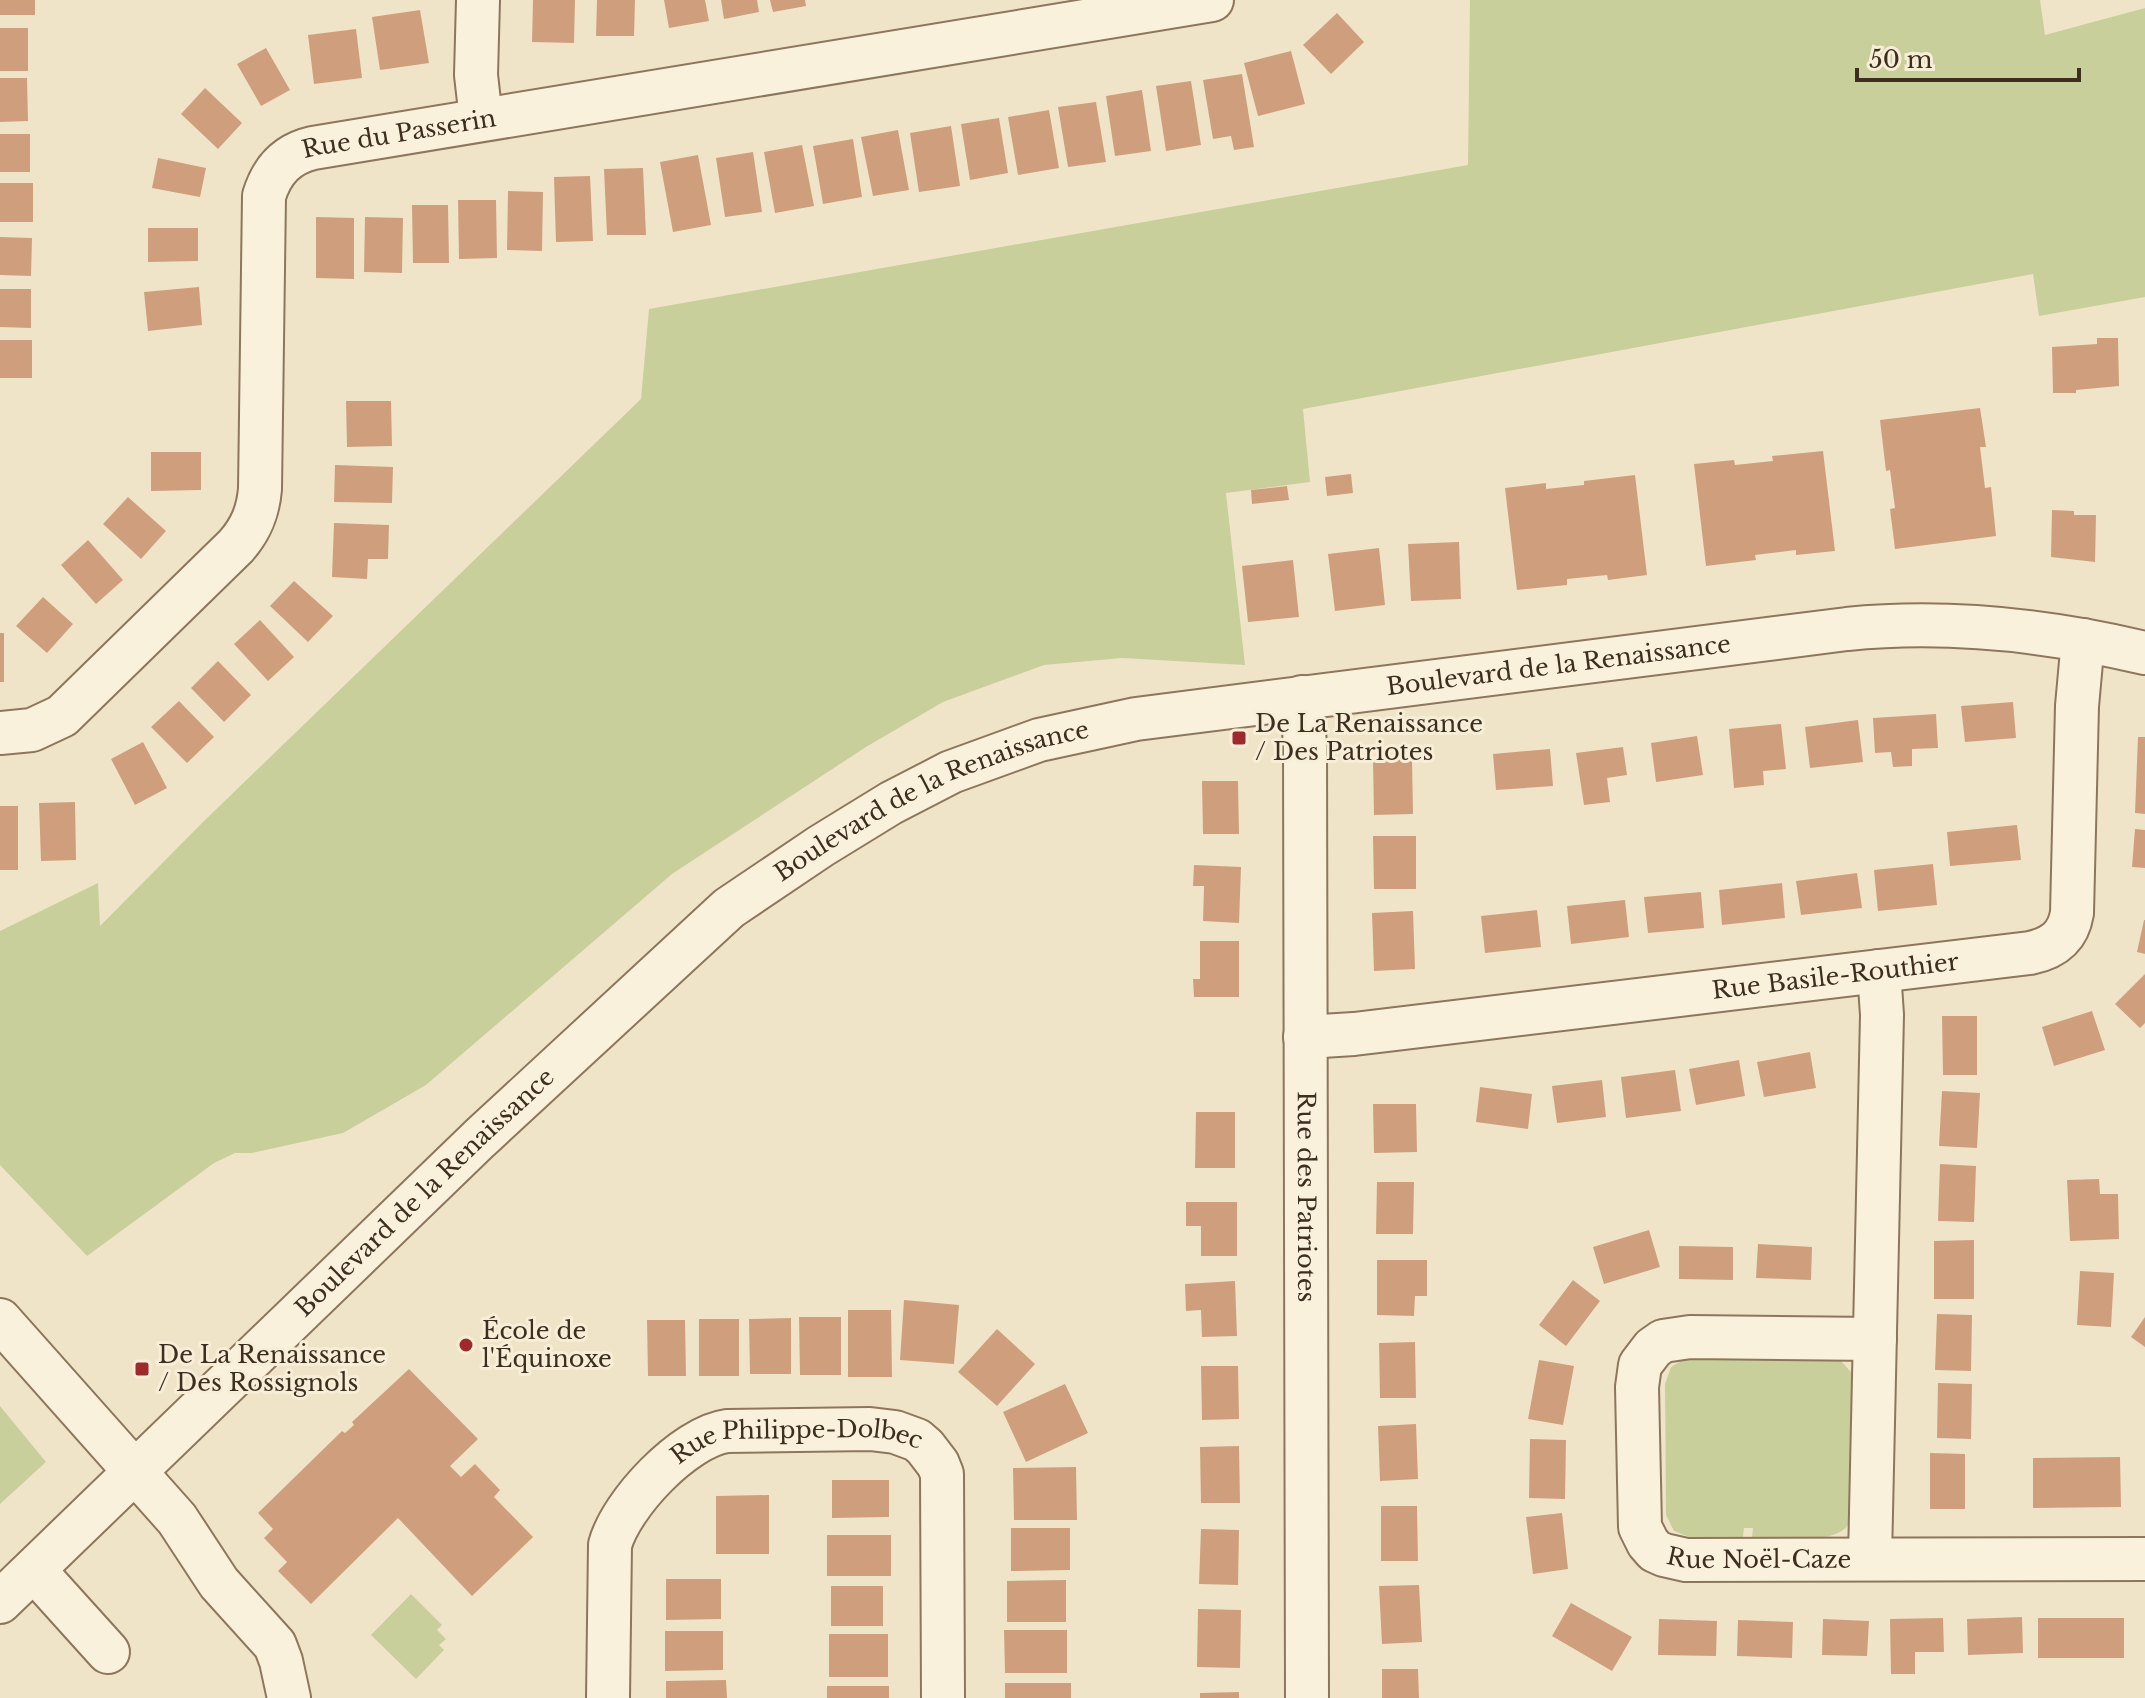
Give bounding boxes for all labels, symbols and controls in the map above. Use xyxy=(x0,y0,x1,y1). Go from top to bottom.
scale bar xyxy=(1857,32,2079,82)
text: 50 m xyxy=(1869,45,1933,74)
street label: Rue du Passerin xyxy=(299,103,498,164)
street label: Boulevard de la Renaissance xyxy=(1385,629,1732,701)
place label: De La Renaissance / Des Patriotes xyxy=(1255,709,1483,766)
street label: Boulevard de la Renaissance xyxy=(769,715,1091,887)
marker: De La Renaissance / Des Patriotes xyxy=(1230,729,1248,747)
street label: Rue Basile-Routhier xyxy=(1710,947,1961,1005)
street label: Boulevard de la Renaissance xyxy=(289,1062,560,1323)
street label: Rue des Patriotes xyxy=(1292,1091,1321,1302)
place label: École de l'Équinoxe xyxy=(482,1316,612,1373)
marker: École de l'Équinoxe xyxy=(457,1336,475,1354)
place label: De La Renaissance / Des Rossignols xyxy=(158,1340,386,1397)
marker: De La Renaissance / Des Rossignols xyxy=(133,1360,151,1378)
street label: Rue Philippe-Dolbec xyxy=(665,1414,927,1470)
street label: Rue Noël-Caze xyxy=(1664,1541,1851,1574)

